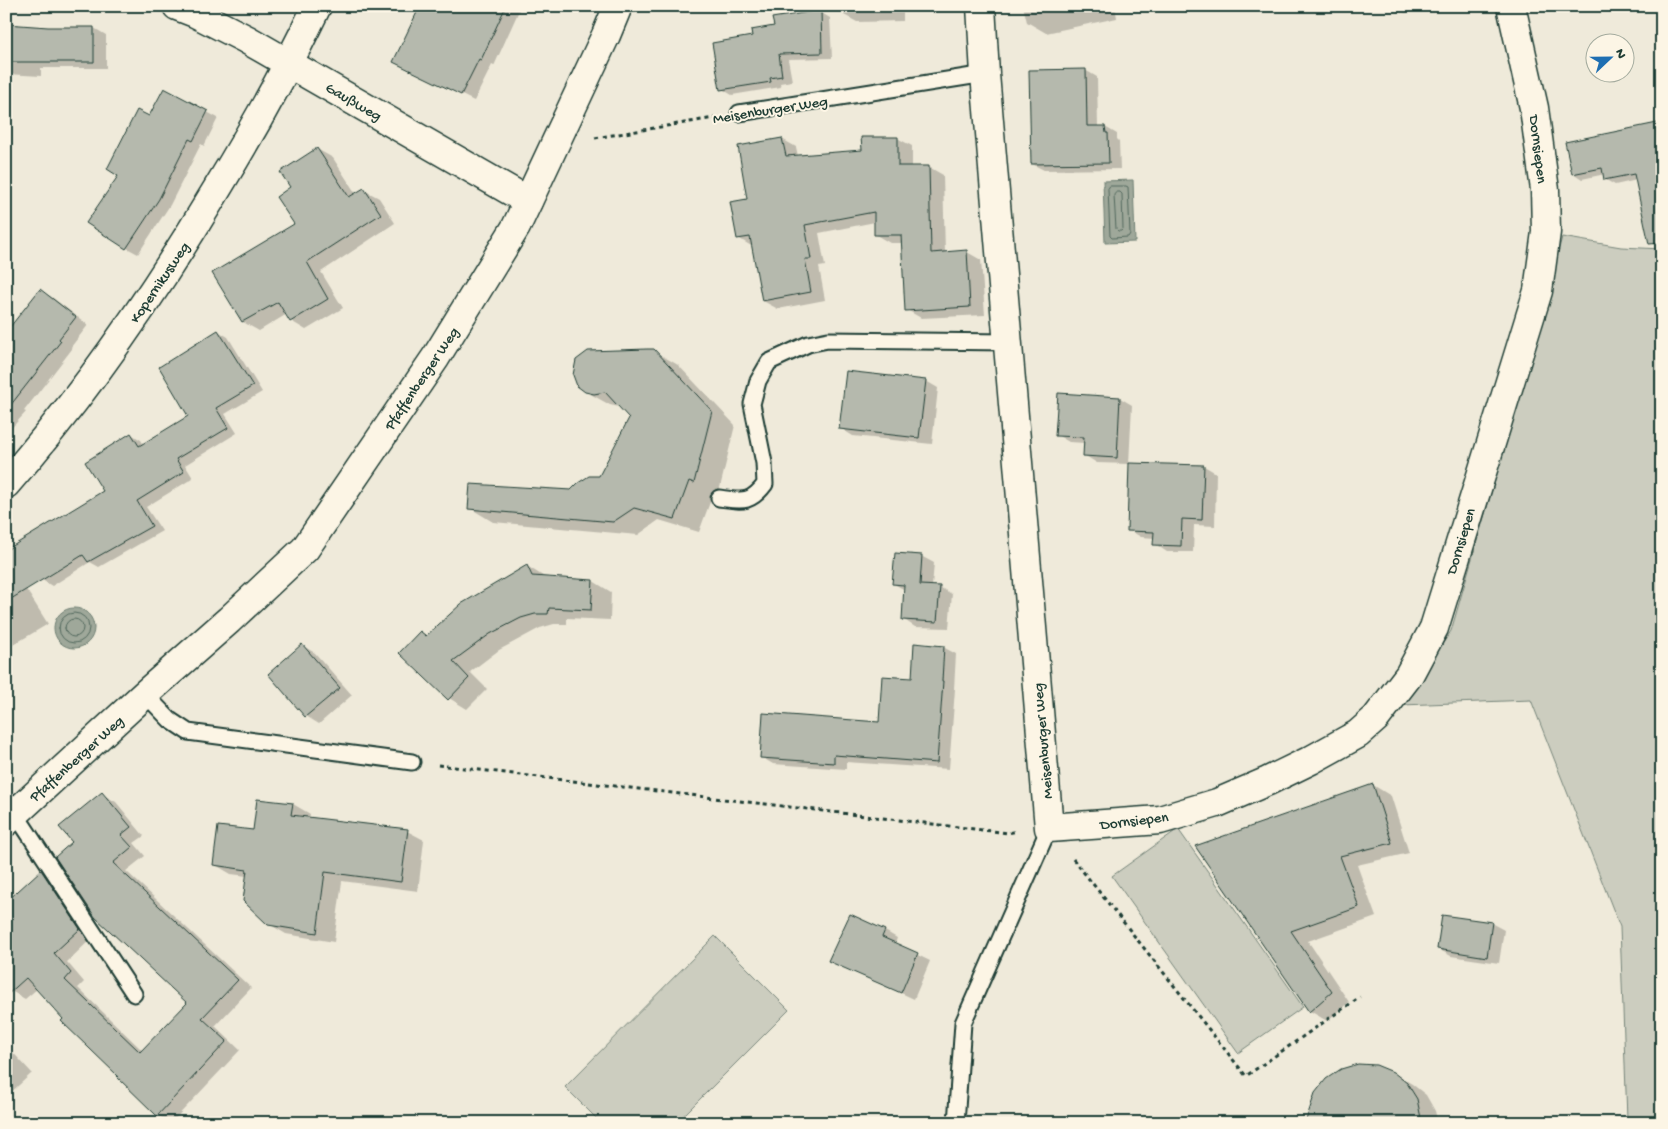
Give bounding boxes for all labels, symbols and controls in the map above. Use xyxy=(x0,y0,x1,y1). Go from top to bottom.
north arrow xyxy=(1586,32,1636,82)
text: N xyxy=(1610,47,1629,61)
street label: Gaußweg xyxy=(322,79,384,126)
street label: Meisenburger Weg xyxy=(712,93,829,129)
street label: Dornsiepen xyxy=(1524,113,1550,184)
street label: Kopernikusweg xyxy=(127,239,194,327)
street label: Pfaffenberger Weg xyxy=(381,324,464,435)
street label: Dornsiepen xyxy=(1443,506,1481,578)
street label: Meisenburger Weg xyxy=(1030,682,1058,800)
street label: Pfaffenberger Weg xyxy=(26,713,128,807)
street label: Dornsiepen xyxy=(1098,809,1169,835)

